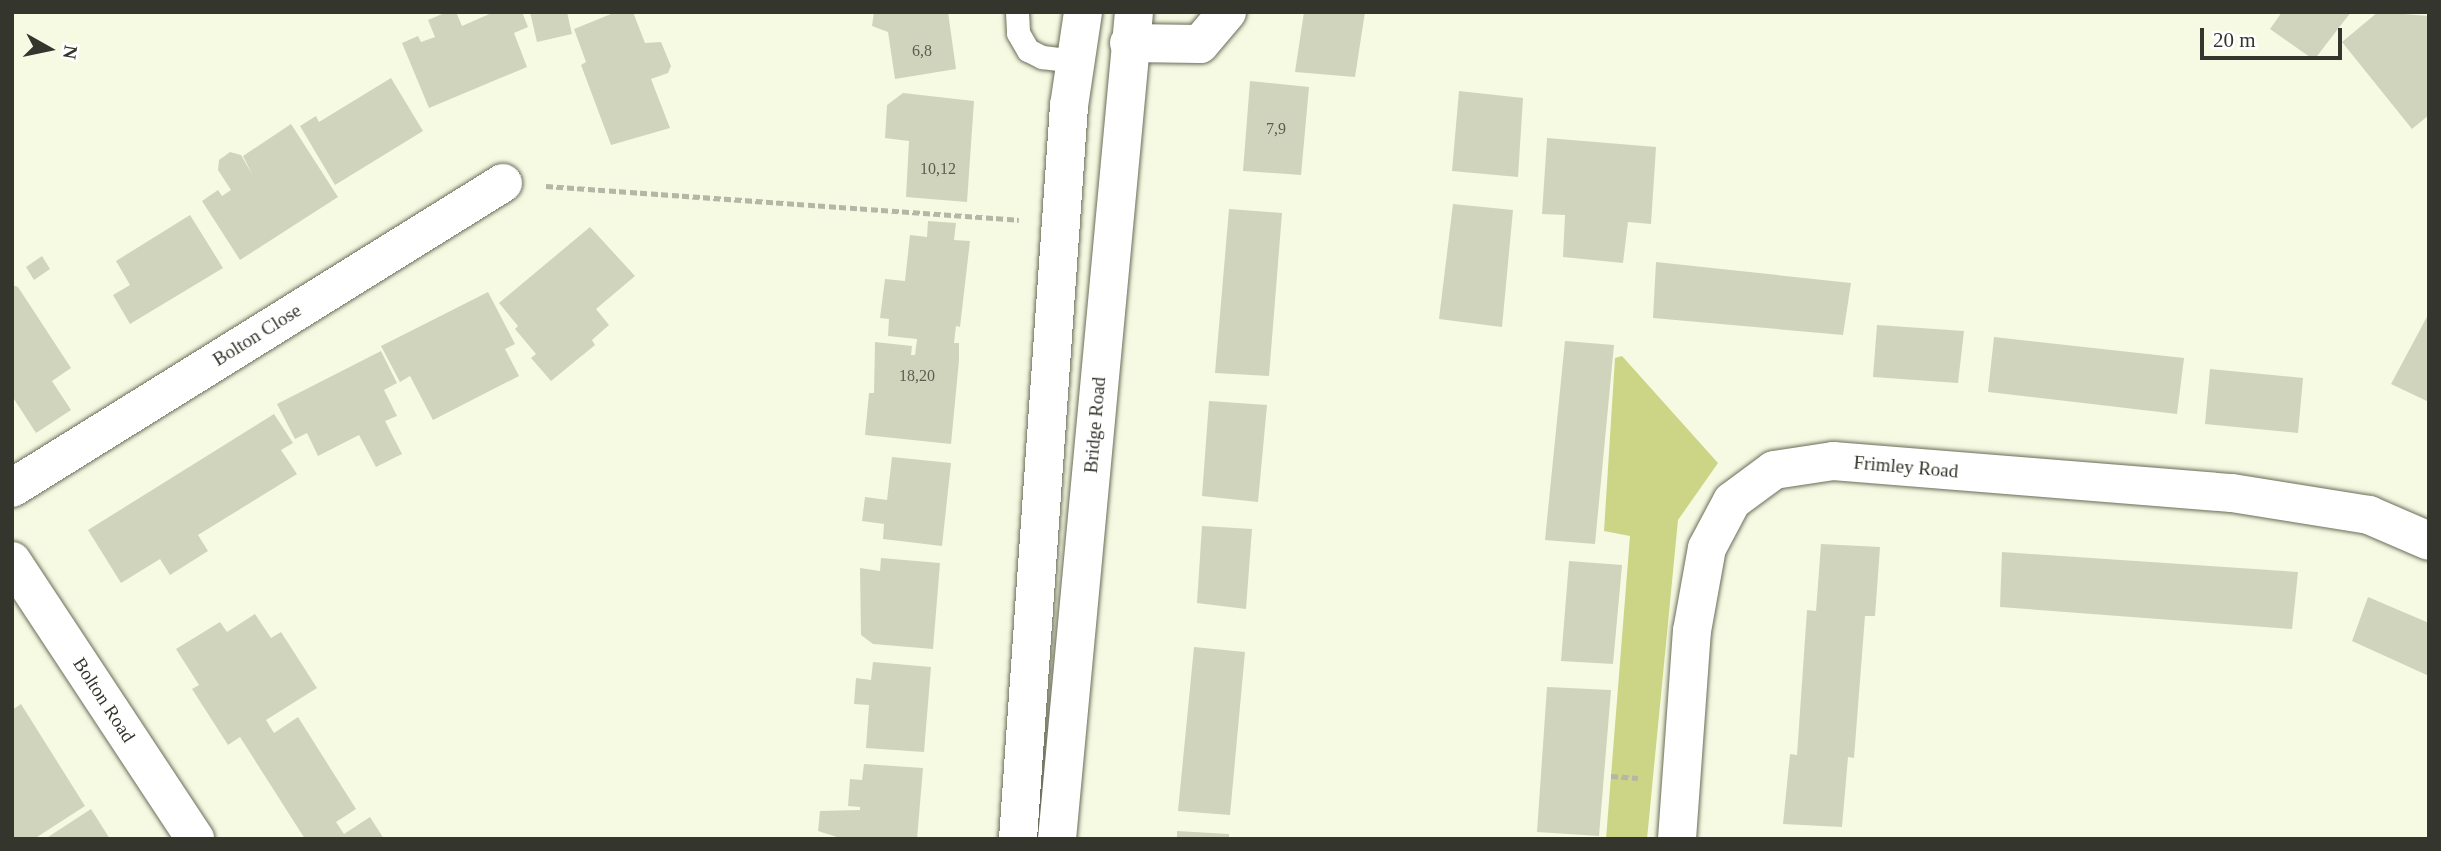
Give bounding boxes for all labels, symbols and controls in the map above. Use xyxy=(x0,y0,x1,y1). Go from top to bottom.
north arrow xyxy=(14,14,84,84)
scale bar xyxy=(2203,14,2345,58)
text: 20 m xyxy=(2213,28,2256,52)
house number: 6,8 xyxy=(912,41,932,61)
text: N xyxy=(59,44,82,61)
house number: 7,9 xyxy=(1266,119,1286,139)
house number: 10,12 xyxy=(920,159,956,179)
street label: Bolton Close xyxy=(209,299,305,371)
house number: 18,20 xyxy=(899,366,935,386)
street label: Bridge Road xyxy=(1079,376,1111,474)
street label: Frimley Road xyxy=(1853,451,1959,483)
street label: Bolton Road xyxy=(68,653,140,747)

